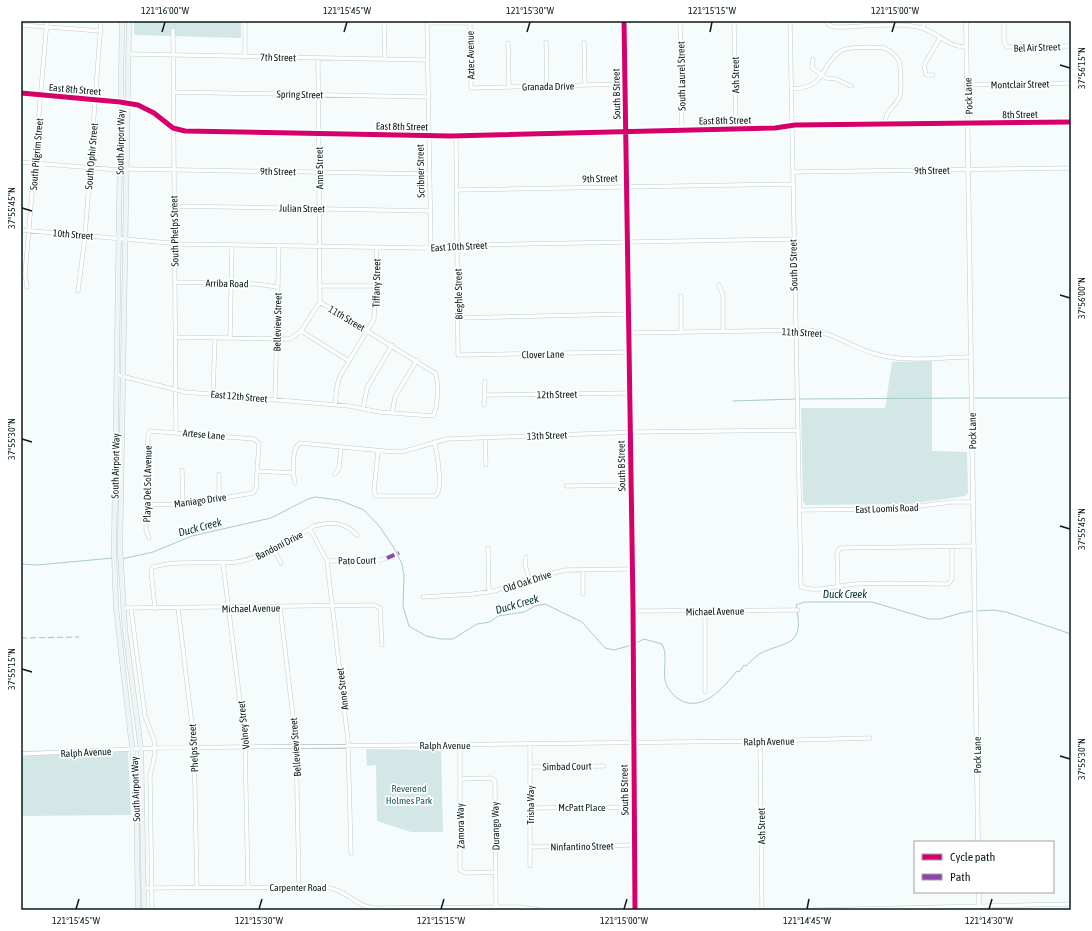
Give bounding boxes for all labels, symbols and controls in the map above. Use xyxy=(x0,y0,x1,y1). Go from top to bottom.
text: 121°16'00"W xyxy=(141,5,190,16)
text: 121°15'45"W xyxy=(323,5,372,16)
text: 121°15'30"W xyxy=(506,5,555,16)
text: 121°15'15"W xyxy=(688,5,737,16)
text: 121°15'00"W xyxy=(871,5,920,16)
street label: Aztec Avenue xyxy=(465,30,476,79)
street label: South Laurel Street xyxy=(675,41,688,111)
street label: Bel Air Street xyxy=(1013,41,1061,54)
text: 37°56'15"N xyxy=(1076,47,1087,89)
street label: 7th Street xyxy=(260,52,296,63)
street label: Ash Street xyxy=(730,56,741,93)
street label: South B Street xyxy=(611,68,622,120)
street label: Pock Lane xyxy=(962,77,975,115)
street label: Montclair Street xyxy=(991,78,1050,91)
street label: Granada Drive xyxy=(522,81,575,92)
street label: East 8th Street xyxy=(48,82,102,97)
street label: Spring Street xyxy=(277,89,324,100)
street label: South Airport Way xyxy=(114,109,127,175)
street label: 8th Street xyxy=(1002,109,1038,120)
street label: East 8th Street xyxy=(699,115,751,126)
street label: South Pilgrim Street xyxy=(28,117,45,191)
street label: East 8th Street xyxy=(376,121,428,132)
street label: South Ophir Street xyxy=(83,122,100,190)
street label: Scribner Street xyxy=(415,144,426,198)
street label: Anne Street xyxy=(314,147,325,189)
street label: 9th Street xyxy=(914,165,950,176)
street label: 9th Street xyxy=(260,166,296,177)
street label: 9th Street xyxy=(582,172,618,185)
text: 37°55'45"N xyxy=(6,187,17,229)
street label: South Phelps Street xyxy=(168,195,181,267)
street label: Julian Street xyxy=(279,203,325,214)
street label: 10th Street xyxy=(52,227,94,242)
street label: South D Street xyxy=(788,239,799,291)
street label: East 10th Street xyxy=(430,240,488,253)
street label: Tiffany Street xyxy=(371,258,382,308)
street label: Bieghle Street xyxy=(453,268,464,320)
text: 37°56'00"N xyxy=(1076,277,1087,319)
street label: Arriba Road xyxy=(205,278,249,289)
street label: Belleview Street xyxy=(271,292,284,352)
street label: 11th Street xyxy=(327,303,367,334)
street label: 11th Street xyxy=(781,326,823,339)
street label: Clover Lane xyxy=(522,349,565,360)
street label: East 12th Street xyxy=(210,389,268,404)
street label: 12th Street xyxy=(537,389,577,400)
street label: Pock Lane xyxy=(967,412,978,450)
text: 37°55'30"N xyxy=(6,418,17,460)
street label: Artese Lane xyxy=(182,427,226,442)
street label: 13th Street xyxy=(527,429,568,442)
street label: South Airport Way xyxy=(109,433,122,499)
street label: South B Street xyxy=(616,440,627,492)
street label: Playa Del Sol Avenue xyxy=(141,445,154,523)
street label: Maniago Drive xyxy=(173,491,227,510)
street label: East Loomis Road xyxy=(855,502,919,515)
text: 37°55'45"N xyxy=(1076,508,1087,550)
water label: Duck Creek xyxy=(177,515,223,539)
street label: Bandoni Drive xyxy=(254,529,305,562)
street label: Pato Court xyxy=(338,555,376,566)
street label: Old Oak Drive xyxy=(502,568,553,594)
water label: Duck Creek xyxy=(823,588,867,600)
water label: Duck Creek xyxy=(494,592,540,616)
street label: Michael Avenue xyxy=(222,602,281,615)
street label: Michael Avenue xyxy=(686,605,745,618)
text: 37°55'15"N xyxy=(6,648,17,690)
street label: Anne Street xyxy=(334,667,351,711)
street label: Volney Street xyxy=(235,700,252,750)
street label: Belleview Street xyxy=(288,717,303,777)
street label: Phelps Street xyxy=(187,723,200,772)
street label: Ralph Avenue xyxy=(743,736,795,747)
street label: Pock Lane xyxy=(972,736,983,774)
text: 37°55'30"N xyxy=(1076,738,1087,780)
street label: Ralph Avenue xyxy=(420,740,471,751)
street label: Ralph Avenue xyxy=(60,746,112,759)
street label: South Airport Way xyxy=(129,756,142,822)
street label: Simbad Court xyxy=(542,761,592,772)
street label: South B Street xyxy=(619,764,630,816)
park label: Reverend Holmes Park xyxy=(386,783,433,806)
street label: Trisha Way xyxy=(525,785,536,825)
street label: Durango Way xyxy=(490,802,501,850)
street label: McPatt Place xyxy=(558,802,606,813)
street label: Zamora Way xyxy=(455,803,466,849)
street label: Ash Street xyxy=(756,807,767,844)
street label: Ninfantino Street xyxy=(550,840,614,853)
legend xyxy=(914,841,1054,893)
text: Cycle path xyxy=(950,850,995,864)
text: Path xyxy=(950,870,971,884)
street label: Carpenter Road xyxy=(270,882,327,893)
text: 121°15'45"W xyxy=(52,915,101,926)
text: 121°15'30"W xyxy=(235,915,284,926)
text: 121°15'15"W xyxy=(417,915,466,926)
text: 121°15'00"W xyxy=(600,915,649,926)
text: 121°14'45"W xyxy=(783,915,832,926)
text: 121°14'30"W xyxy=(965,915,1014,926)

